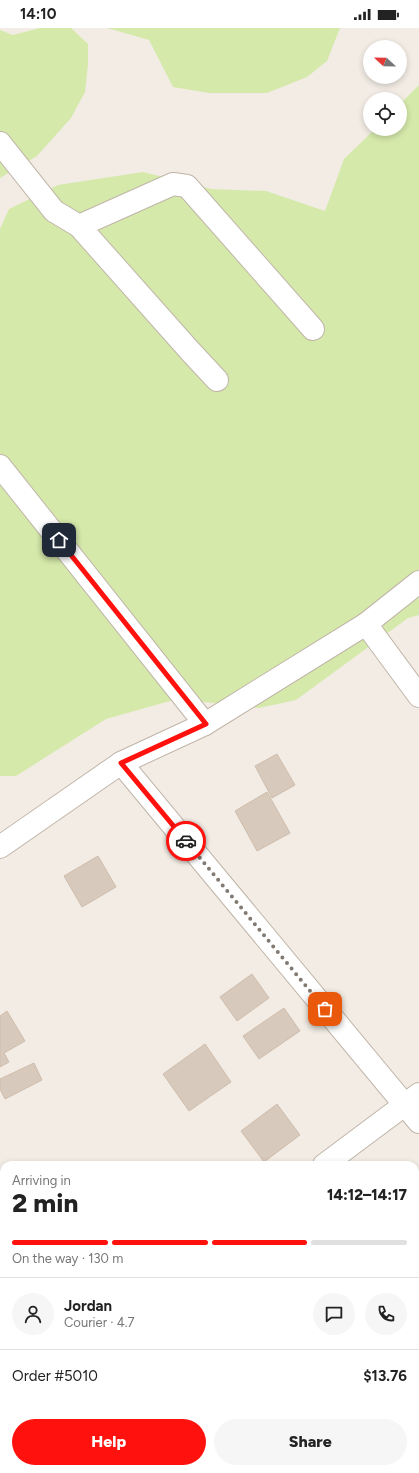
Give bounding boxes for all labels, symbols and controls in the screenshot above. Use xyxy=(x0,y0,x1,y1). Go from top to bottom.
text: 14:10 xyxy=(20,5,56,23)
north arrow xyxy=(363,40,407,84)
map controls xyxy=(363,40,407,136)
button: locate xyxy=(363,92,407,136)
pin xyxy=(42,523,76,557)
icon: home xyxy=(48,529,70,551)
courier xyxy=(166,821,206,861)
icon: car xyxy=(175,830,197,852)
pin xyxy=(308,992,342,1026)
icon: bag xyxy=(314,998,336,1020)
text: Arriving in xyxy=(12,1173,71,1188)
text: 14:12–14:17 xyxy=(327,1186,407,1204)
text: 2 min xyxy=(12,1187,78,1219)
text: On the way · 130 m xyxy=(12,1251,123,1266)
button: person xyxy=(12,1293,54,1335)
button: chat xyxy=(313,1293,355,1335)
button: phone xyxy=(365,1293,407,1335)
text: Jordan xyxy=(64,1297,112,1315)
text: Courier · 4.7 xyxy=(64,1315,135,1330)
text: Order #5010 xyxy=(12,1367,98,1385)
text: $13.76 xyxy=(363,1367,407,1385)
button: Help xyxy=(12,1419,206,1465)
button: Share xyxy=(214,1419,407,1465)

